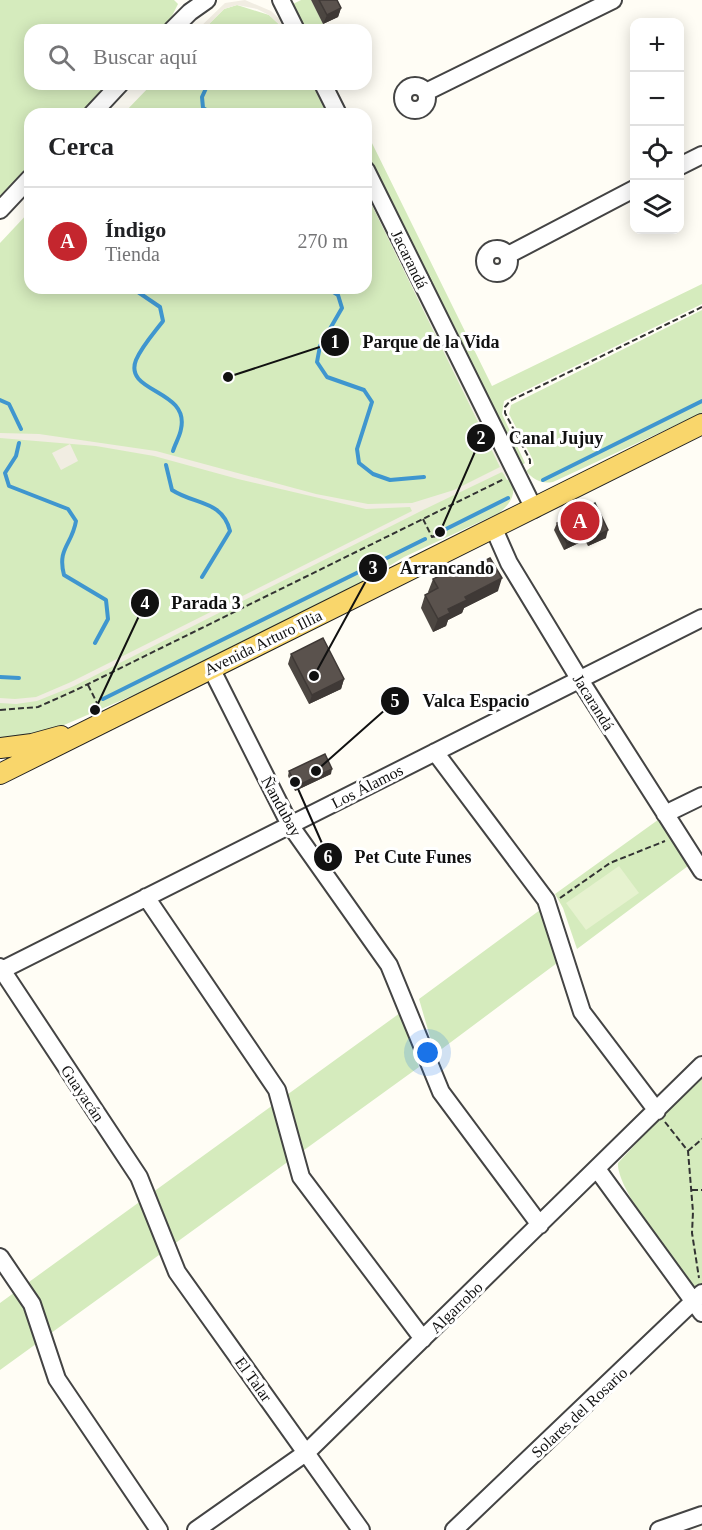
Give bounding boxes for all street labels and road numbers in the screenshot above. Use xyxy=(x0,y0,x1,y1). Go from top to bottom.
street label: Jacarandá xyxy=(388,227,431,291)
street label: Avenida Arturo Illia xyxy=(202,607,325,678)
street label: Jacarandá xyxy=(570,671,617,734)
street label: Los Álamos xyxy=(328,760,406,812)
street label: Ñandubay xyxy=(257,773,305,840)
street label: Guayacán xyxy=(57,1062,108,1125)
street label: Algarrobo xyxy=(427,1278,487,1337)
street label: El Talar xyxy=(232,1354,276,1405)
street label: Solares del Rosario xyxy=(528,1364,631,1461)

